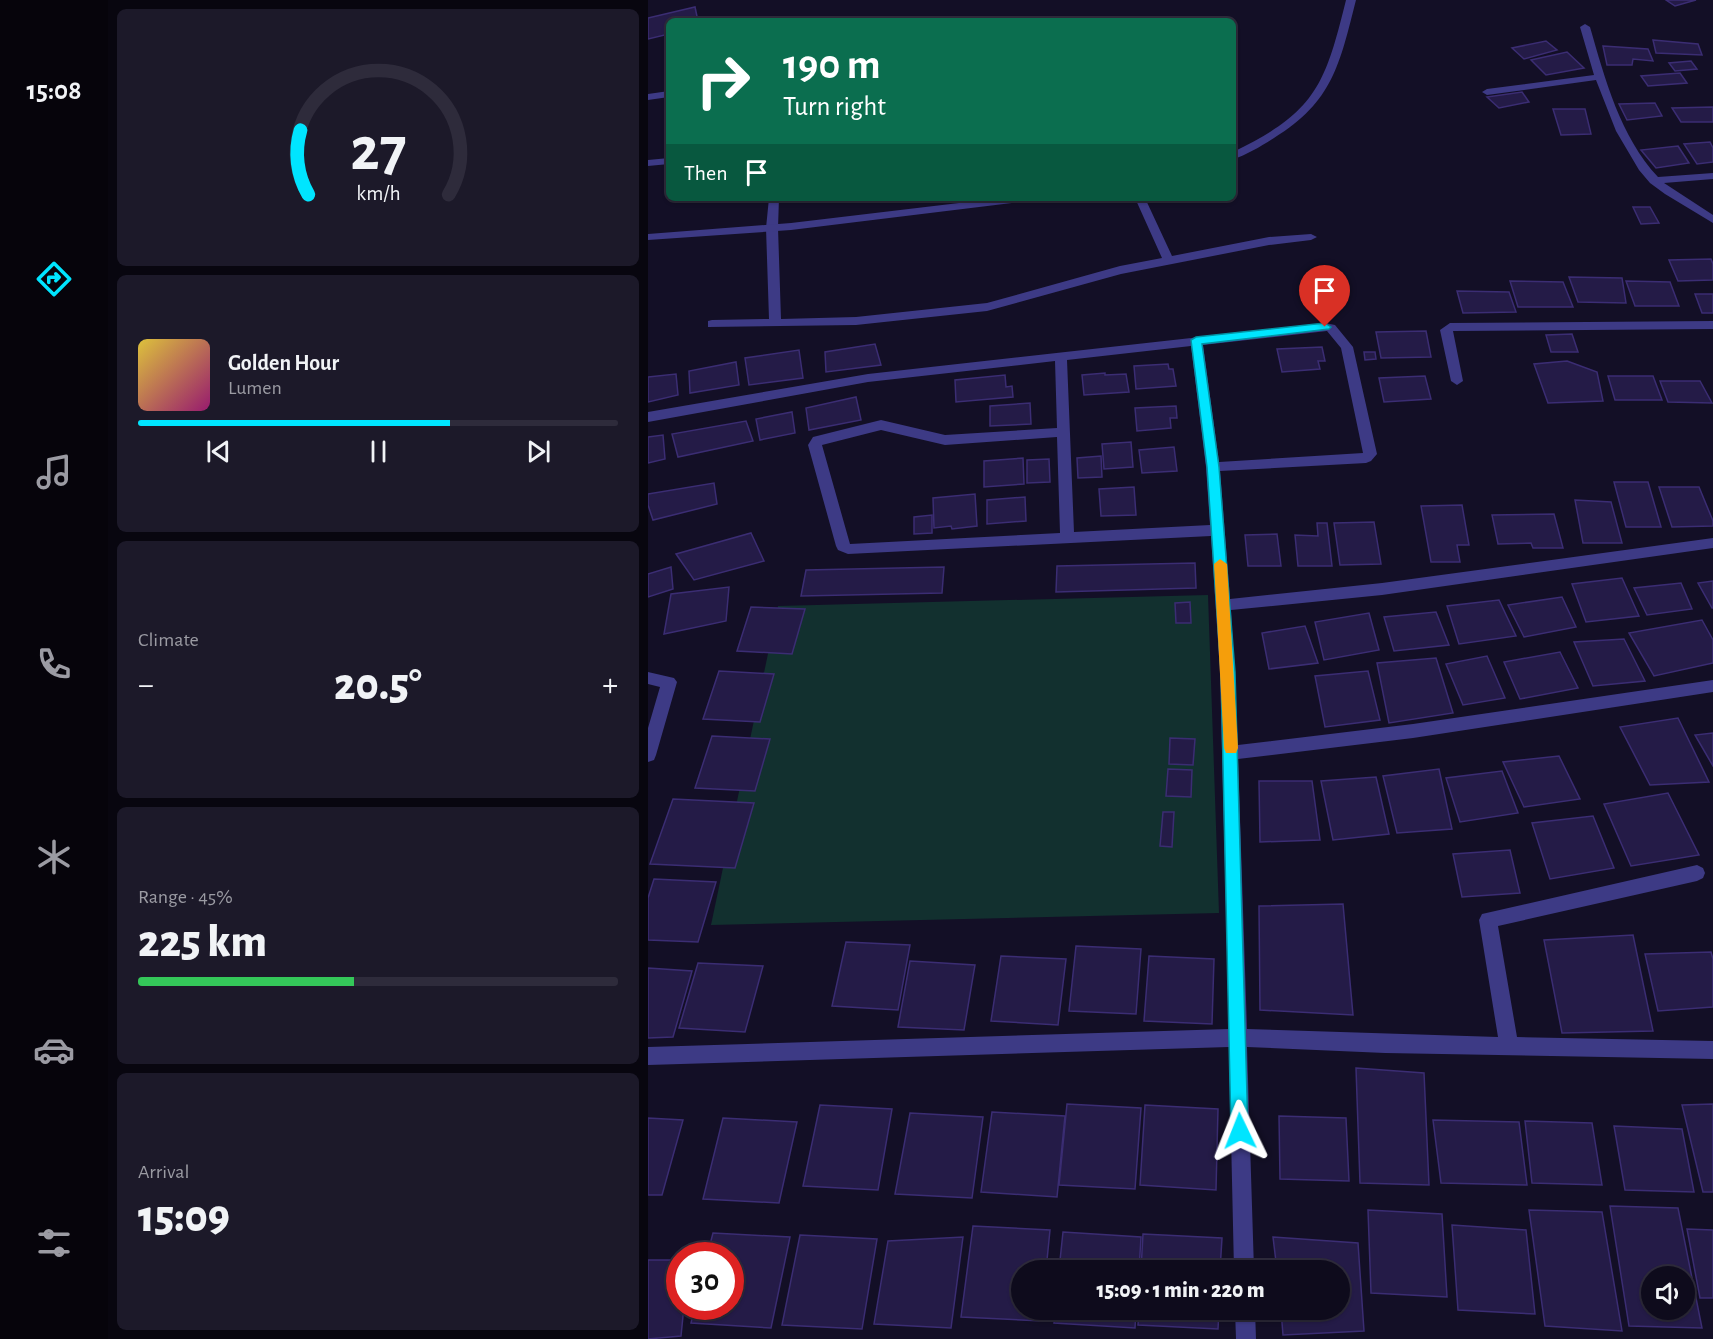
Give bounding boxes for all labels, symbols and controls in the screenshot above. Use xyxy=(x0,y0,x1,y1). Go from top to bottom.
icon: right xyxy=(684,42,762,120)
text: 190 m xyxy=(783,44,881,86)
text: 15:08 xyxy=(27,77,81,104)
text: Turn right xyxy=(783,93,886,120)
text: 27 xyxy=(350,119,406,181)
icon: arrive xyxy=(740,156,773,189)
text: Then xyxy=(684,162,728,184)
text: km/h xyxy=(356,183,400,204)
icon: directions xyxy=(33,258,75,300)
pin xyxy=(1299,265,1350,327)
icon: arrive xyxy=(1308,274,1341,307)
text: Golden Hour xyxy=(228,352,339,374)
text: Lumen xyxy=(228,378,282,398)
icon: previous xyxy=(202,435,235,468)
icon: pause xyxy=(362,435,395,468)
icon: next xyxy=(522,435,555,468)
icon: music xyxy=(33,451,75,493)
text: Climate xyxy=(138,630,199,650)
icon: phone xyxy=(33,643,75,685)
text: 20.5° xyxy=(334,663,422,708)
text: − xyxy=(138,669,154,702)
text: + xyxy=(602,669,618,702)
icon: climate xyxy=(33,836,75,878)
text: Range · 45% xyxy=(138,887,233,907)
text: 225 km xyxy=(138,920,267,965)
icon: car xyxy=(33,1029,75,1071)
position arrow xyxy=(1208,1099,1272,1163)
text: Arrival xyxy=(138,1162,189,1182)
text: 15:09 xyxy=(138,1195,230,1240)
icon: filters xyxy=(33,1222,75,1264)
speed limit sign: 30 xyxy=(666,1242,744,1320)
map controls xyxy=(1641,1266,1695,1320)
button: sound xyxy=(1641,1266,1695,1320)
text: 15:09 · 1 min · 220 m xyxy=(1096,1279,1265,1301)

